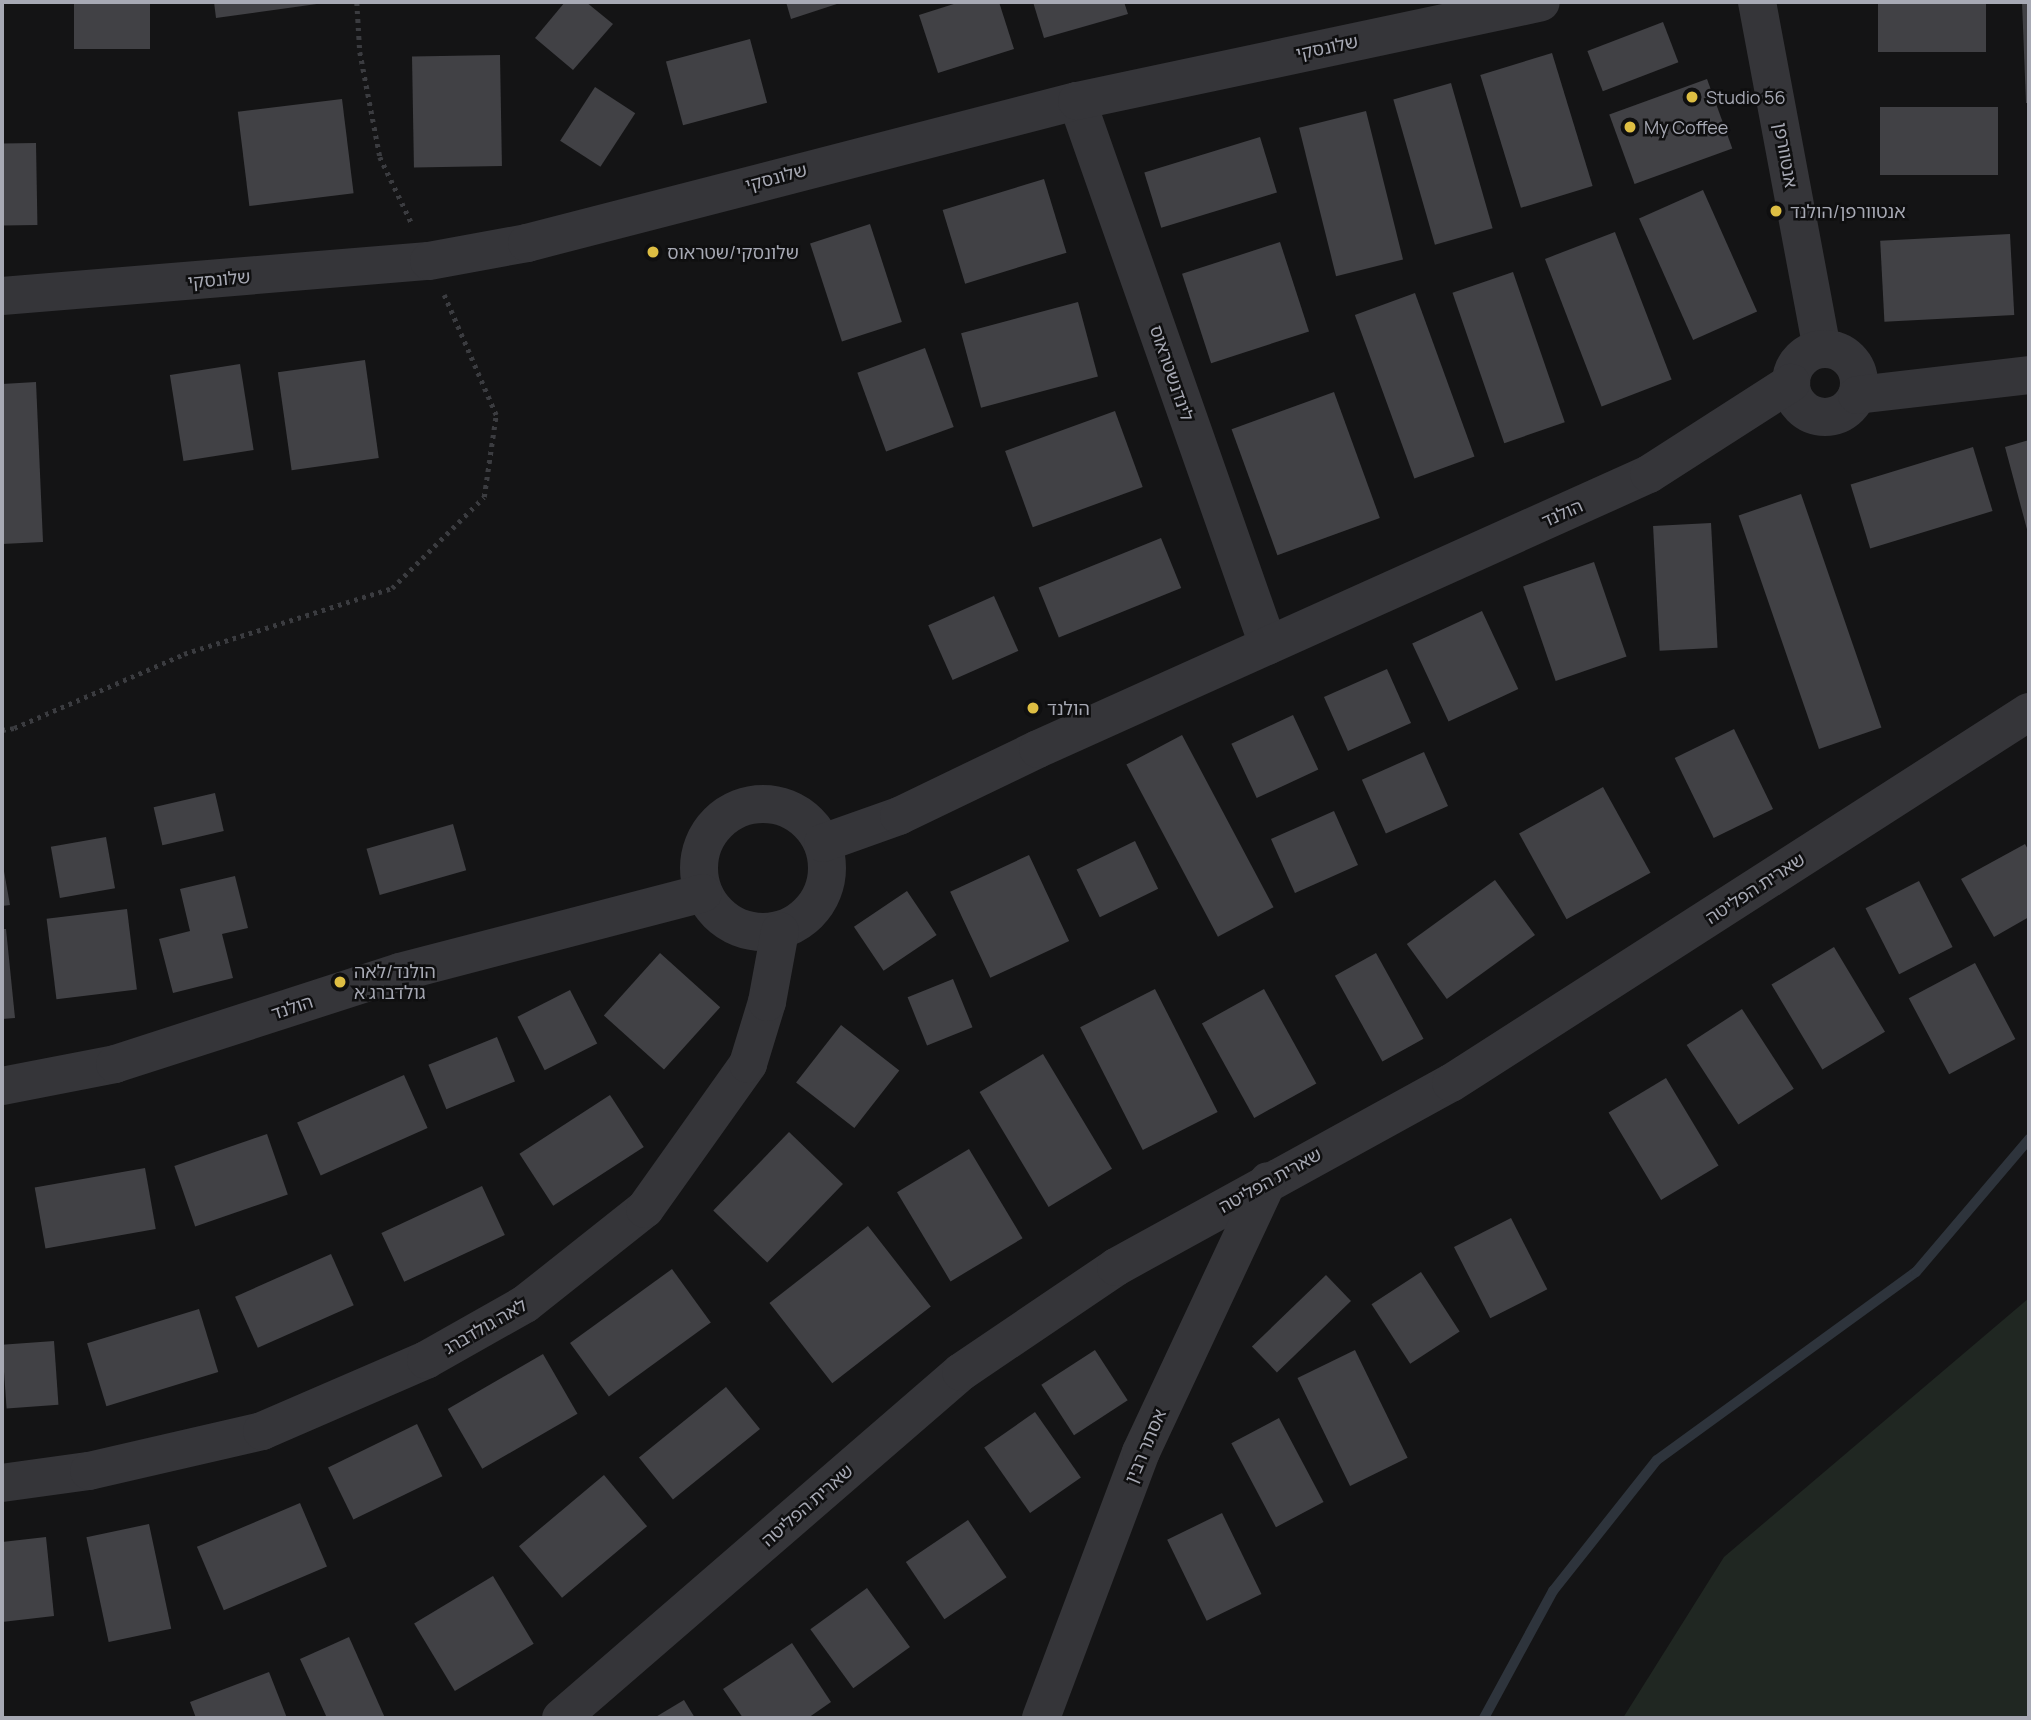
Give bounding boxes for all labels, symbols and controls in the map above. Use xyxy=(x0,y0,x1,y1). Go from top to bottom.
street label: שלונסקי xyxy=(1294,30,1360,64)
place label: Studio 56 xyxy=(1706,86,1786,108)
marker: Studio 56 xyxy=(1684,89,1700,105)
place label: My Coffee xyxy=(1644,116,1728,138)
marker: My Coffee xyxy=(1622,119,1638,135)
street label: אנטוורפן xyxy=(1770,121,1802,189)
street label: שלונסקי xyxy=(743,158,809,196)
place label: אנטוורפן/הולנד xyxy=(1790,200,1906,222)
marker: אנטוורפן/הולנד xyxy=(1768,203,1784,219)
place label: שלונסקי/שטראוס xyxy=(667,241,799,263)
marker: שלונסקי/שטראוס xyxy=(645,244,661,260)
street label: שלונסקי xyxy=(187,265,251,293)
street label: לינדנשטראוס xyxy=(1146,322,1198,424)
street label: הולנד xyxy=(1538,494,1586,532)
place label: הולנד xyxy=(1047,697,1090,719)
marker: הולנד xyxy=(1025,700,1041,716)
street label: שארית הפליטה xyxy=(1701,848,1809,928)
place label: הולנד/לאה גולדברג א xyxy=(354,961,436,1004)
marker: הולנד/לאה גולדברג א xyxy=(332,974,348,990)
street label: הולנד xyxy=(268,990,316,1024)
street label: שארית הפליטה xyxy=(1215,1143,1325,1217)
street label: לאה גולדברג xyxy=(440,1294,530,1358)
street label: אסתר רבין xyxy=(1120,1406,1170,1486)
street label: שארית הפליטה xyxy=(757,1459,857,1551)

